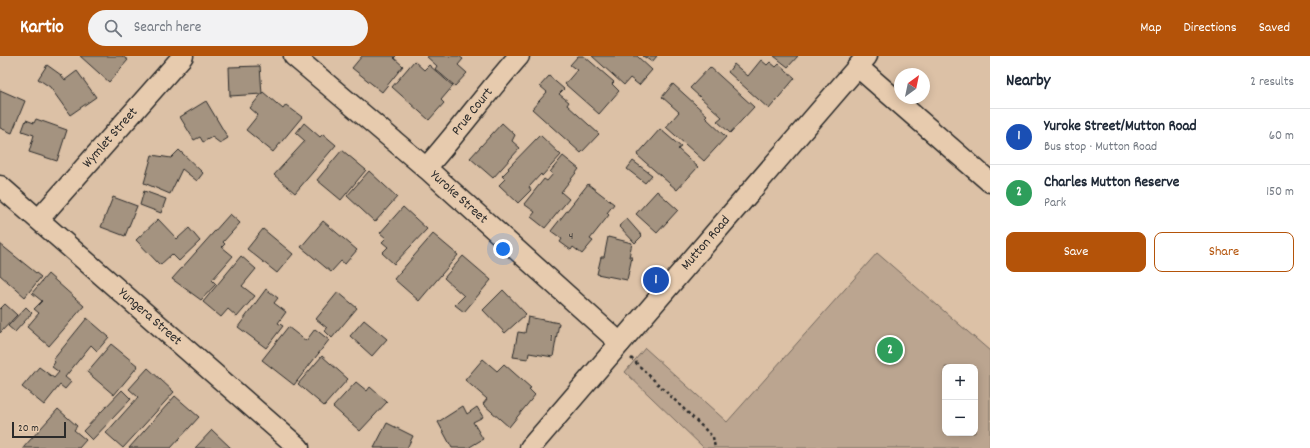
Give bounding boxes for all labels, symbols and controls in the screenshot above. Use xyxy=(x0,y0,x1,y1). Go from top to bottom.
search box xyxy=(88,10,368,46)
text: Kartio xyxy=(20,15,64,42)
icon: search xyxy=(102,17,124,39)
text: Search here xyxy=(134,17,201,39)
text: Map xyxy=(1140,18,1162,38)
text: Directions xyxy=(1184,18,1237,38)
text: Saved xyxy=(1259,18,1290,38)
north arrow xyxy=(894,68,930,104)
text: Nearby xyxy=(1006,70,1050,94)
text: 2 results xyxy=(1250,73,1294,92)
street label: Prue Court xyxy=(447,84,498,140)
street label: Wymlet Street xyxy=(78,103,143,173)
text: Yuroke Street/Mutton Road xyxy=(1044,116,1197,138)
text: 1 xyxy=(1018,127,1020,146)
text: 60 m xyxy=(1269,127,1294,146)
text: Bus stop · Mutton Road xyxy=(1044,138,1157,157)
street label: Yuroke Street xyxy=(425,166,492,229)
text: Charles Mutton Reserve xyxy=(1044,172,1179,194)
text: 2 xyxy=(1016,183,1022,202)
text: 150 m xyxy=(1266,183,1294,202)
text: Park xyxy=(1044,194,1066,213)
street label: Mutton Road xyxy=(677,211,735,275)
house number: 4 xyxy=(569,228,574,245)
button: Save xyxy=(1006,232,1146,272)
button: Share xyxy=(1154,232,1294,272)
your location xyxy=(493,239,513,259)
pin: 1 xyxy=(643,265,669,295)
street label: Yungera Street xyxy=(113,284,186,351)
house number: 1 xyxy=(550,330,552,347)
pin: 2 xyxy=(877,335,903,365)
map controls xyxy=(942,364,978,436)
button: + xyxy=(942,364,978,400)
button: − xyxy=(942,400,978,436)
scale bar xyxy=(12,420,66,439)
text: 20 m xyxy=(18,421,39,437)

